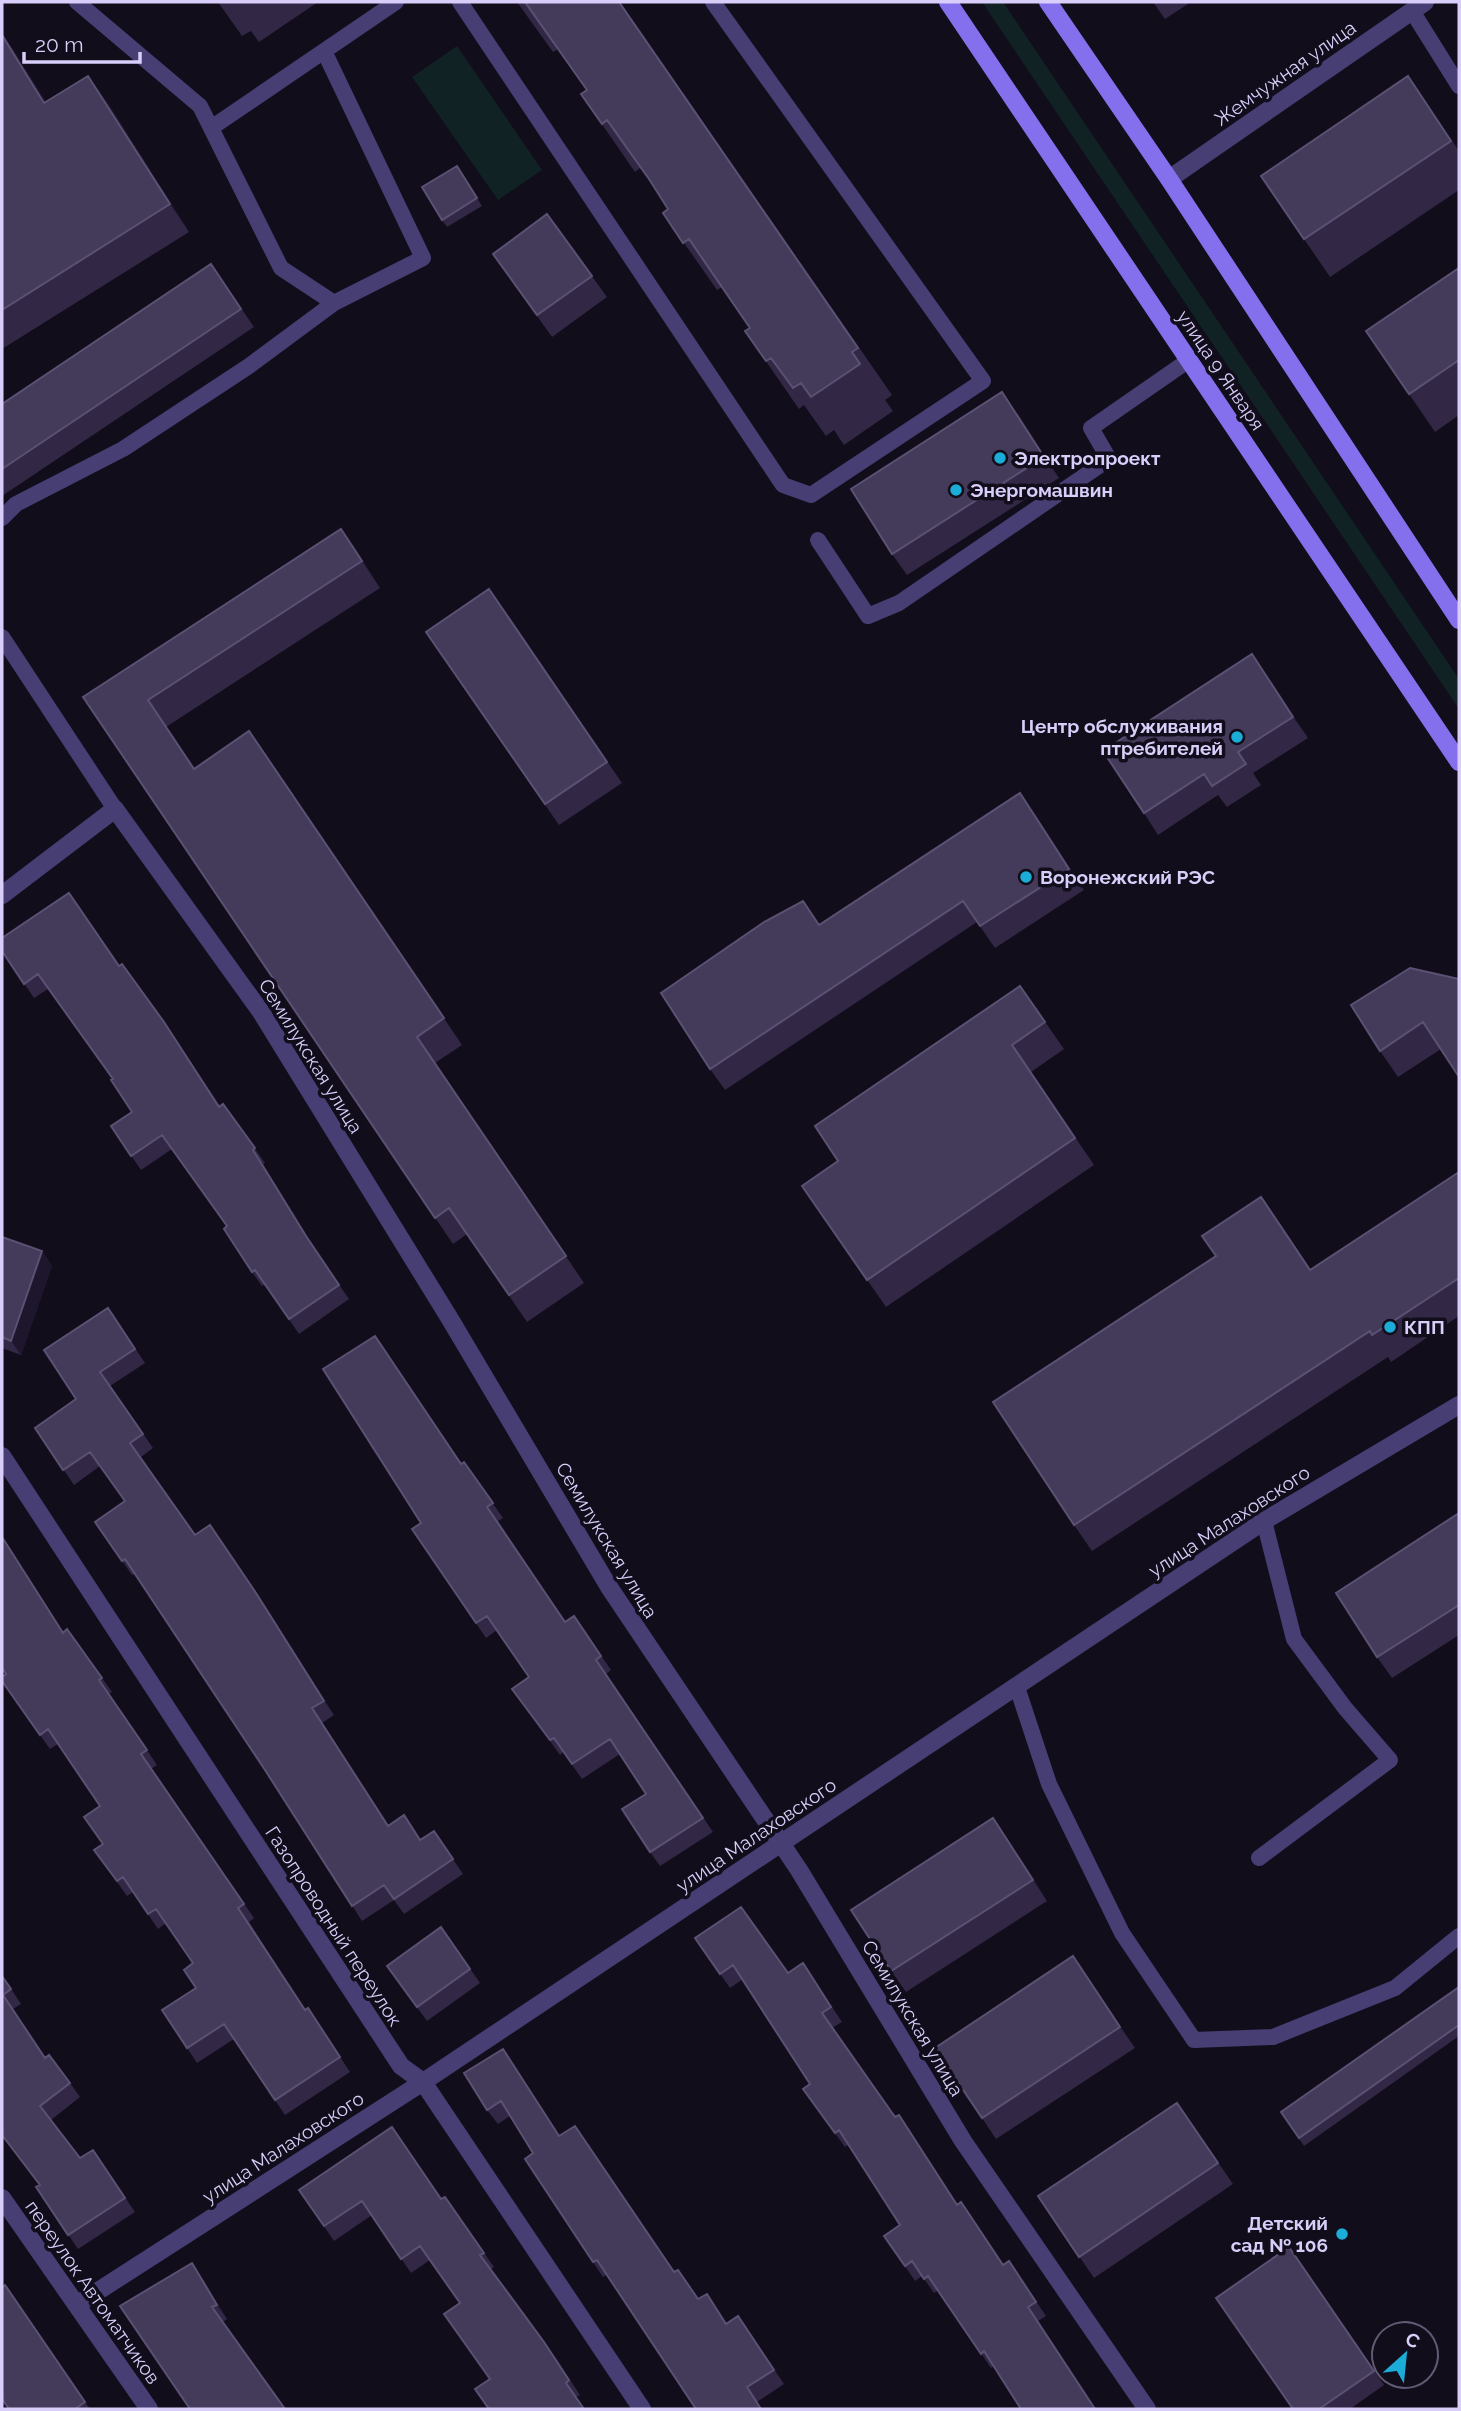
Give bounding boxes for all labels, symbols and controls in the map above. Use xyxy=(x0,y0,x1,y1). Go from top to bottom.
street label: Жемчужная улица xyxy=(1210,16,1360,130)
scale bar xyxy=(24,21,140,65)
text: 20 m xyxy=(35,32,83,57)
street label: улица 9 Января xyxy=(1173,306,1269,434)
place label: Электропроект xyxy=(1014,447,1161,469)
marker: Электропроект xyxy=(992,450,1008,466)
place label: Энергомашвин xyxy=(970,479,1113,501)
marker: Энергомашвин xyxy=(948,482,964,498)
place label: Центр обслуживания птребителей xyxy=(1021,715,1223,759)
marker: Центр обслуживания птребителей xyxy=(1229,729,1245,745)
place label: Воронежский РЭС xyxy=(1040,866,1215,888)
marker: Воронежский РЭС xyxy=(1018,869,1034,885)
street label: Семилукская улица xyxy=(255,975,367,1137)
place label: КПП xyxy=(1404,1316,1445,1338)
marker: КПП xyxy=(1382,1319,1398,1335)
street label: Семилукская улица xyxy=(552,1458,662,1622)
street label: улица Малаховского xyxy=(1144,1461,1314,1581)
street label: улица Малаховского xyxy=(672,1773,840,1897)
street label: Газопроводный переулок xyxy=(261,1822,407,2030)
street label: Семилукская улица xyxy=(858,1936,968,2100)
street label: улица Малаховского xyxy=(198,2087,368,2207)
street label: переулок Автоматчиков xyxy=(21,2196,165,2388)
place label: Детский сад № 106 xyxy=(1231,2212,1328,2256)
marker: Детский сад № 106 xyxy=(1334,2226,1350,2242)
north arrow xyxy=(1370,2320,1440,2390)
text: С xyxy=(1402,2327,1424,2353)

